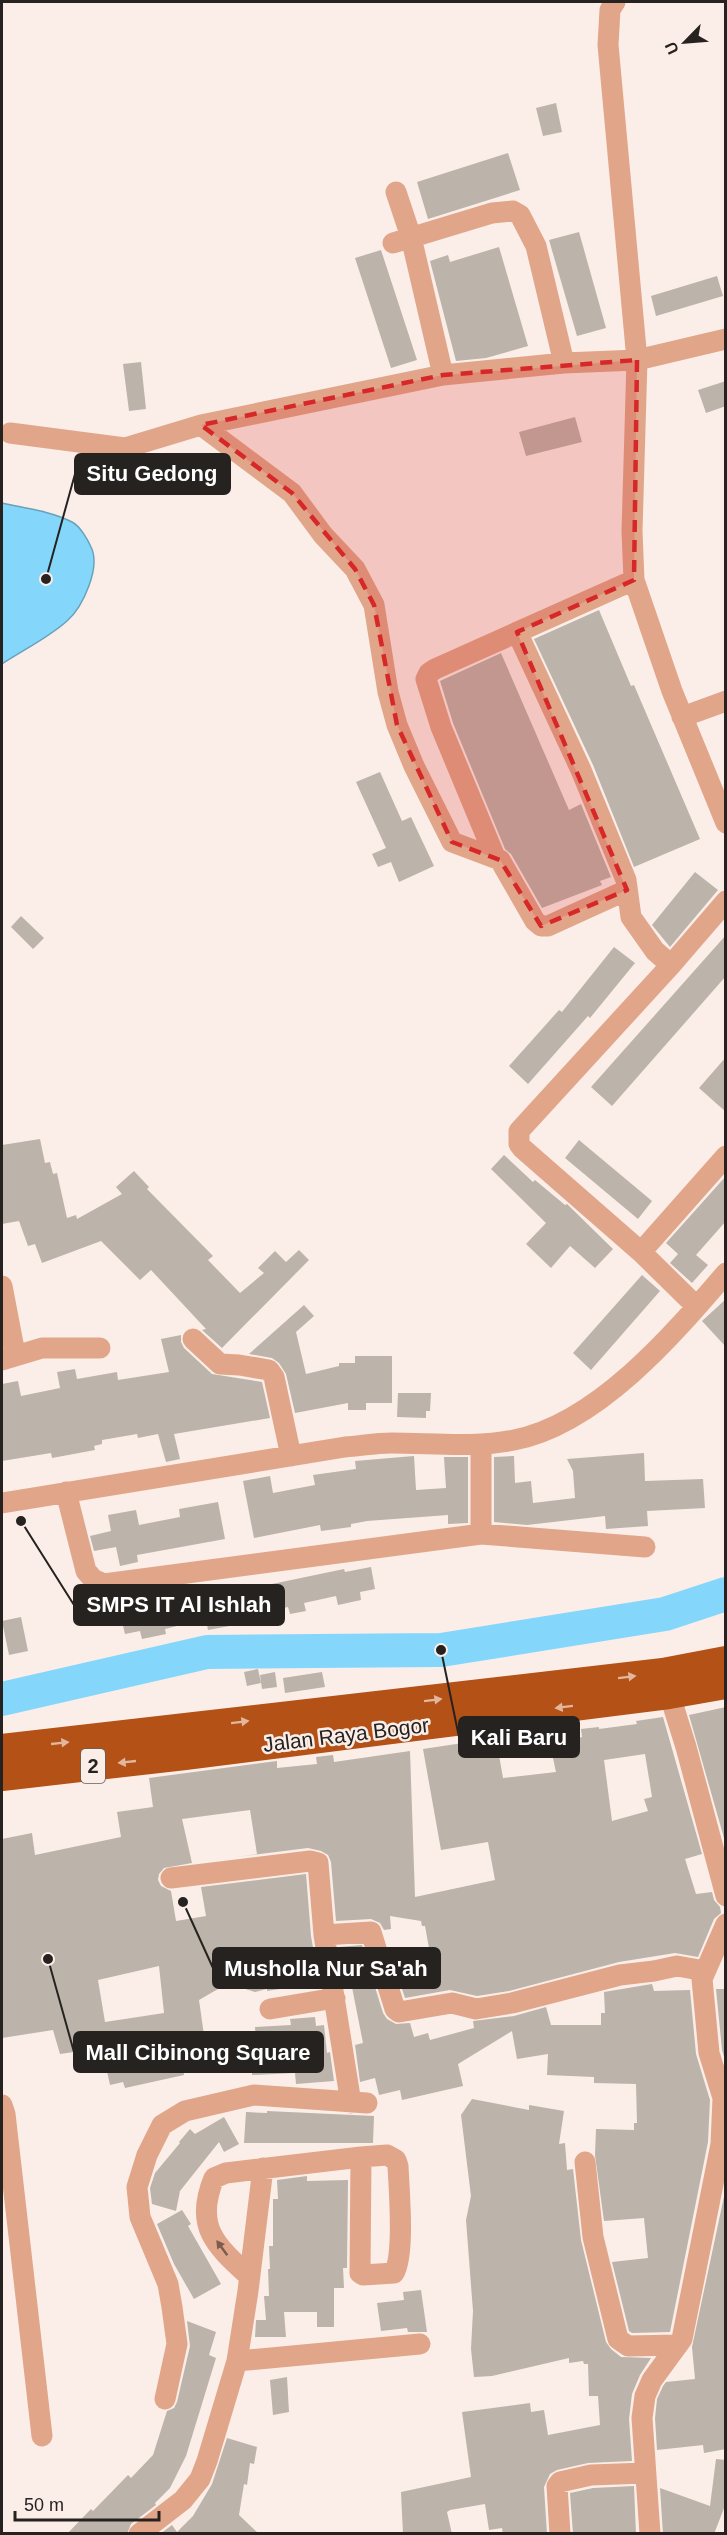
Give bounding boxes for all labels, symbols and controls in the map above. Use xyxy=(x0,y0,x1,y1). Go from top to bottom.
north arrow xyxy=(655,12,715,72)
text: U xyxy=(662,39,682,57)
callout: Situ Gedong xyxy=(75,454,230,494)
text: Situ Gedong xyxy=(87,461,217,486)
callout: SMPS IT Al Ishlah xyxy=(74,1585,284,1625)
text: SMPS IT Al Ishlah xyxy=(87,1592,272,1617)
one-way arrow xyxy=(618,1672,637,1682)
one-way arrow xyxy=(424,1695,443,1704)
one-way arrow xyxy=(554,1703,573,1712)
street label: Jalan Raya Bogor xyxy=(262,1713,430,1756)
one-way arrow xyxy=(230,1717,249,1727)
callout: Kali Baru xyxy=(459,1717,579,1757)
text: Kali Baru xyxy=(471,1725,567,1750)
one-way arrow xyxy=(50,1738,69,1748)
road number: 2 xyxy=(81,1749,105,1783)
one-way arrow xyxy=(118,1757,137,1767)
callout: Musholla Nur Sa'ah xyxy=(213,1948,440,1988)
text: Musholla Nur Sa'ah xyxy=(224,1956,428,1981)
callout: Mall Cibinong Square xyxy=(74,2032,323,2072)
text: Mall Cibinong Square xyxy=(86,2040,310,2065)
one-way arrow xyxy=(216,2240,228,2256)
scale bar xyxy=(15,2484,159,2522)
text: 50 m xyxy=(24,2495,64,2515)

